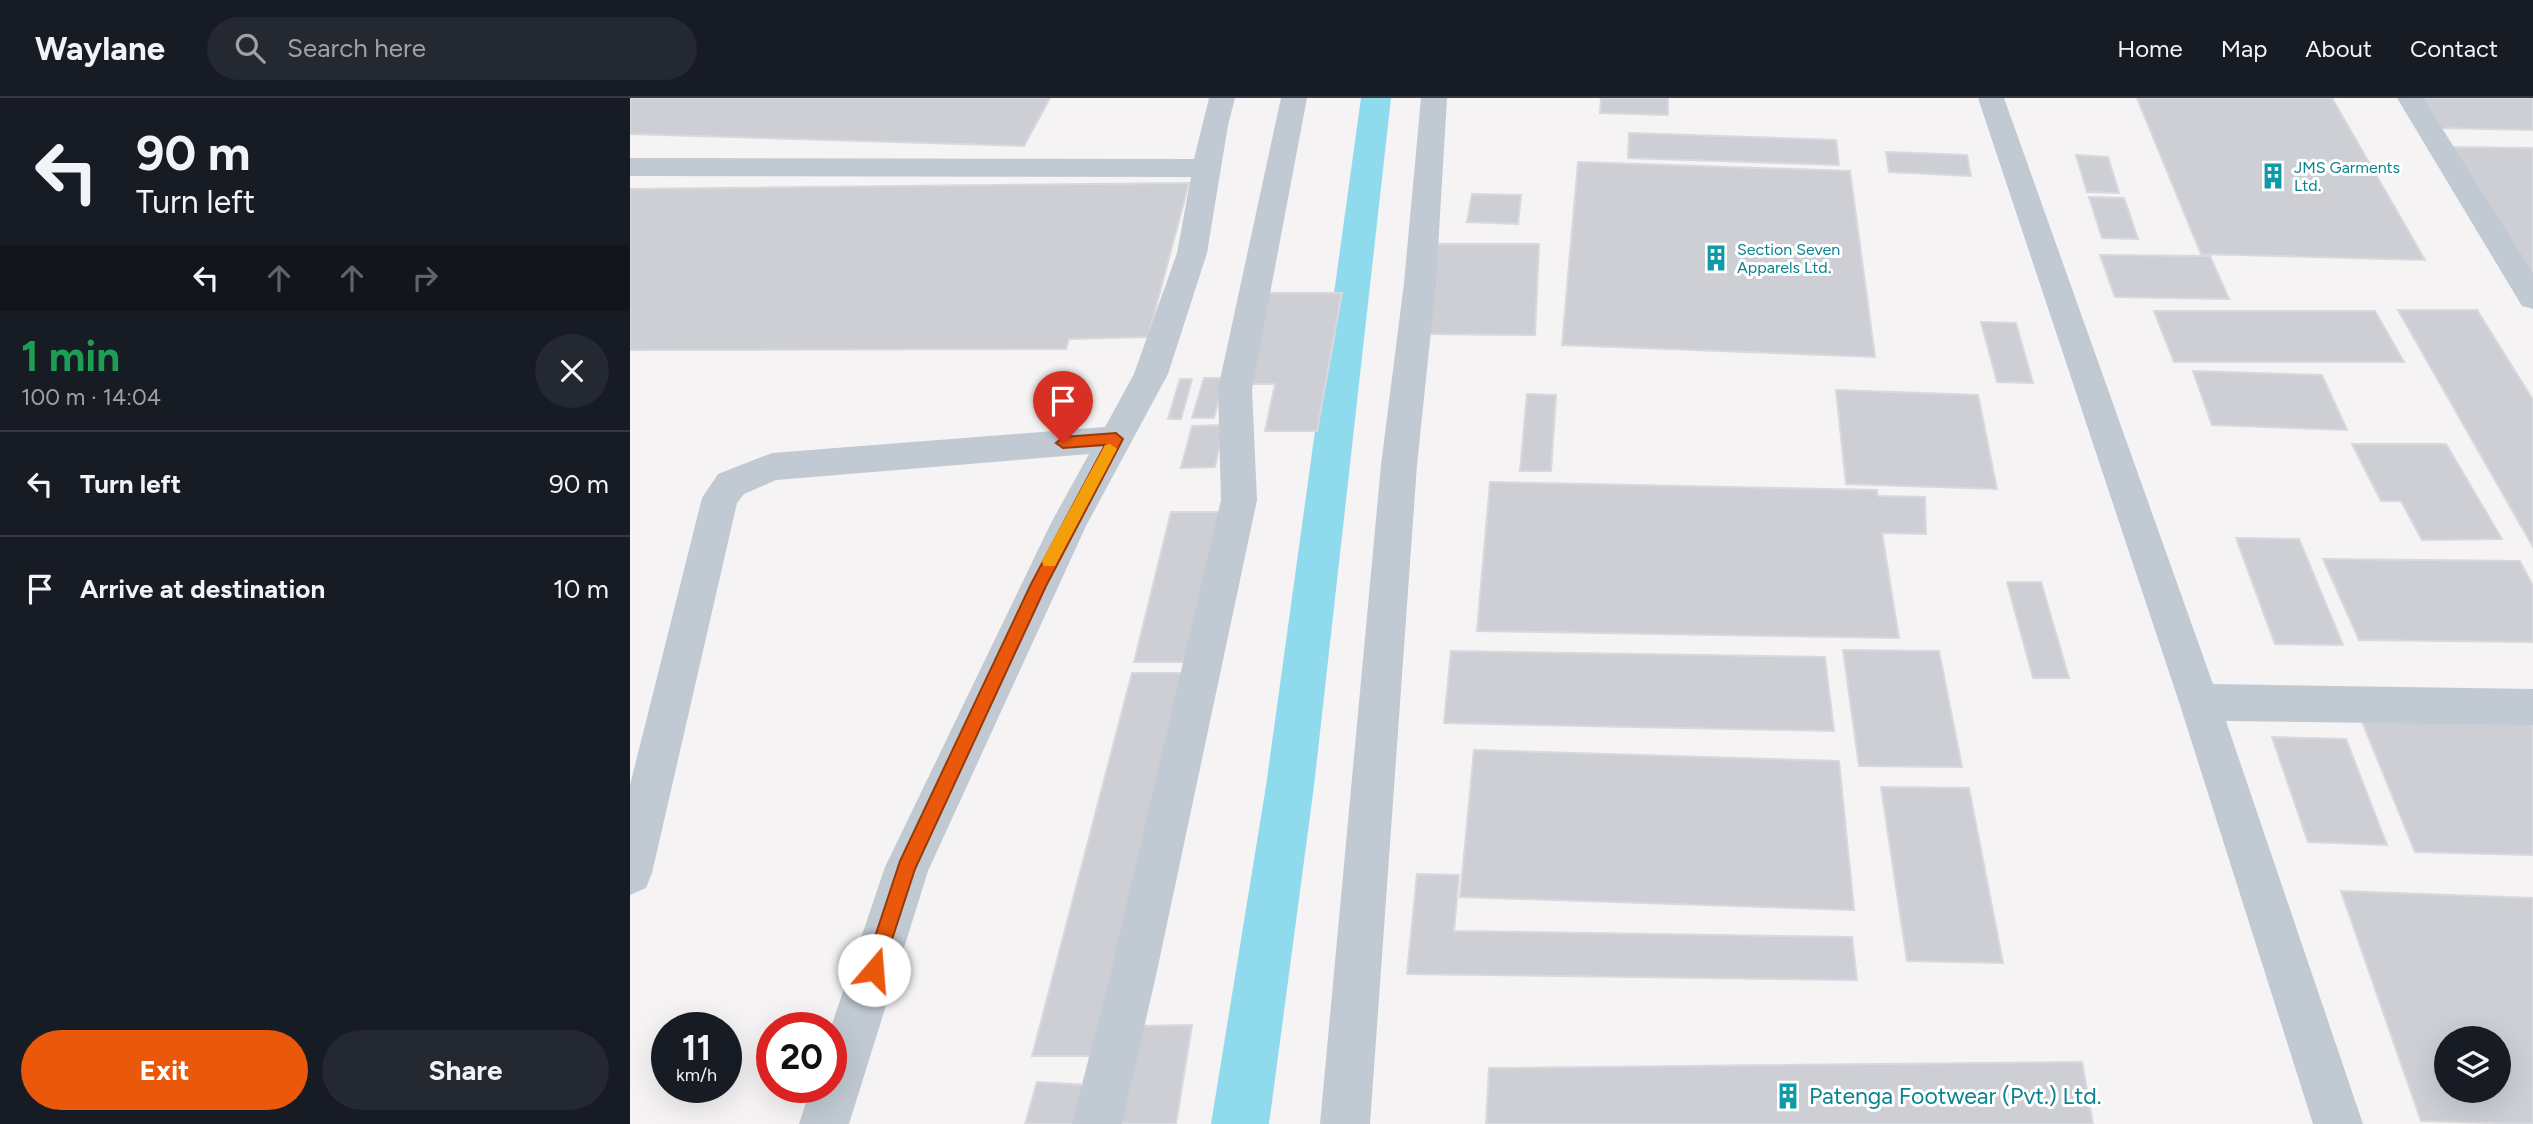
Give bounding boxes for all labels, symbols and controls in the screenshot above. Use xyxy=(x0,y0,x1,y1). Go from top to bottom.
search box xyxy=(207,17,697,80)
text: Waylane xyxy=(35,29,165,68)
icon: search xyxy=(231,29,269,67)
text: Search here xyxy=(287,32,426,64)
text: Home xyxy=(2117,34,2183,63)
text: Map xyxy=(2221,34,2267,63)
text: About xyxy=(2305,34,2372,63)
text: Contact xyxy=(2410,34,2498,63)
text: 90 m xyxy=(136,123,251,182)
icon: left xyxy=(21,126,112,217)
place label: JMS Garments Ltd. xyxy=(2294,158,2400,195)
building icon: JMS Garments Ltd. xyxy=(2258,161,2288,191)
text: Turn left xyxy=(136,183,255,221)
place label: Section Seven Apparels Ltd. xyxy=(1737,240,1840,277)
building icon: Section Seven Apparels Ltd. xyxy=(1701,243,1731,273)
icon: left xyxy=(187,259,225,297)
icon: ahead xyxy=(260,259,298,297)
icon: ahead xyxy=(333,259,371,297)
icon: right xyxy=(406,259,444,297)
text: 1 min xyxy=(21,331,120,382)
button: close xyxy=(535,334,609,408)
pin xyxy=(1033,371,1093,443)
icon: arrive xyxy=(1044,382,1082,420)
text: 100 m · 14:04 xyxy=(21,383,161,411)
icon: left xyxy=(21,465,59,503)
text: Turn left xyxy=(80,468,181,500)
text: 90 m xyxy=(549,468,609,500)
icon: arrive xyxy=(21,570,59,608)
text: Arrive at destination xyxy=(80,573,325,605)
text: 10 m xyxy=(553,573,609,605)
position arrow xyxy=(837,933,911,1007)
speed limit sign: 20 xyxy=(756,1012,847,1103)
map controls xyxy=(2434,1026,2511,1103)
button: layers xyxy=(2434,1026,2511,1103)
text: 11 xyxy=(682,1027,711,1069)
button: Exit xyxy=(21,1030,308,1110)
button: Share xyxy=(322,1030,609,1110)
text: km/h xyxy=(676,1064,717,1086)
building icon: Patenga Footwear (Pvt.) Ltd. xyxy=(1773,1081,1803,1111)
place label: Patenga Footwear (Pvt.) Ltd. xyxy=(1809,1082,2101,1110)

